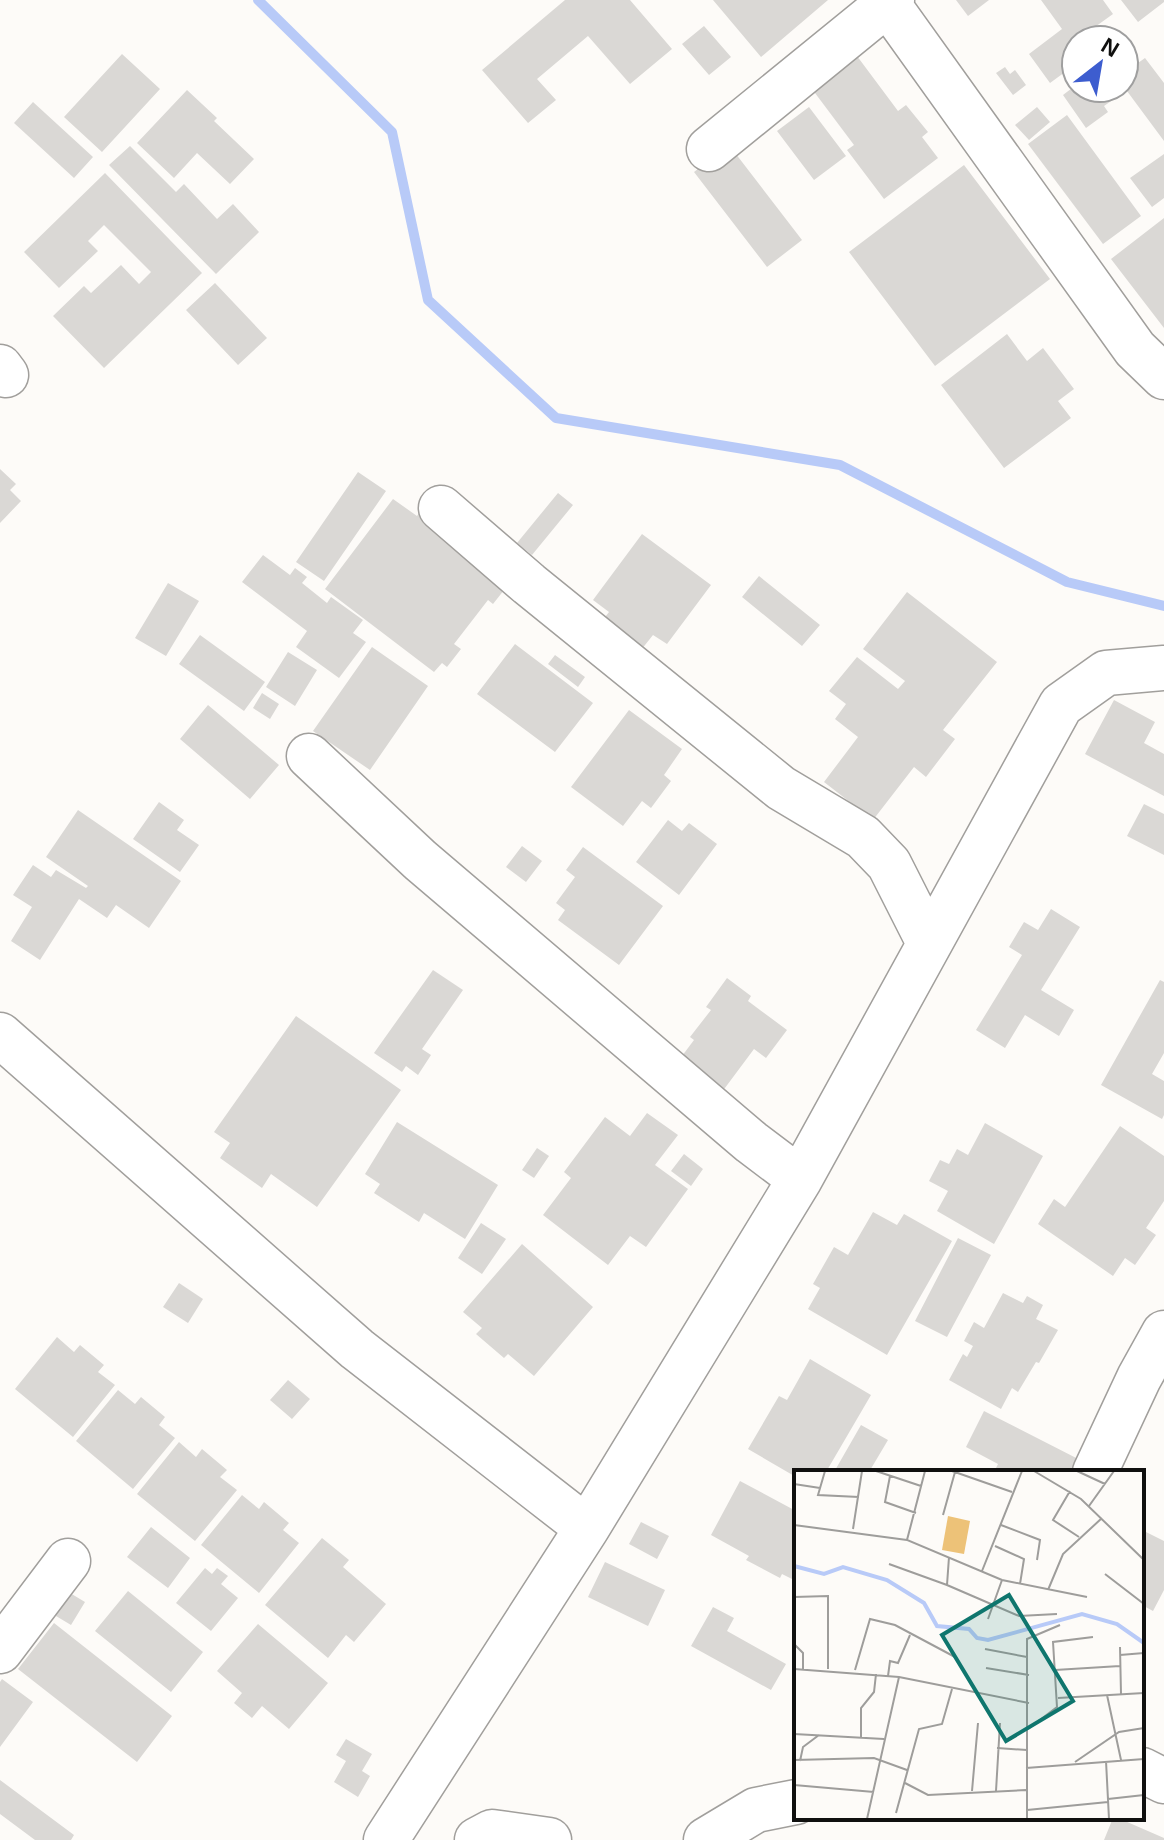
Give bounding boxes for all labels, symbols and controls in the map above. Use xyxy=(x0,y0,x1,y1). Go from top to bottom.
north arrow xyxy=(1060,24,1140,104)
text: N xyxy=(1097,32,1123,62)
inset map xyxy=(794,1470,1144,1820)

